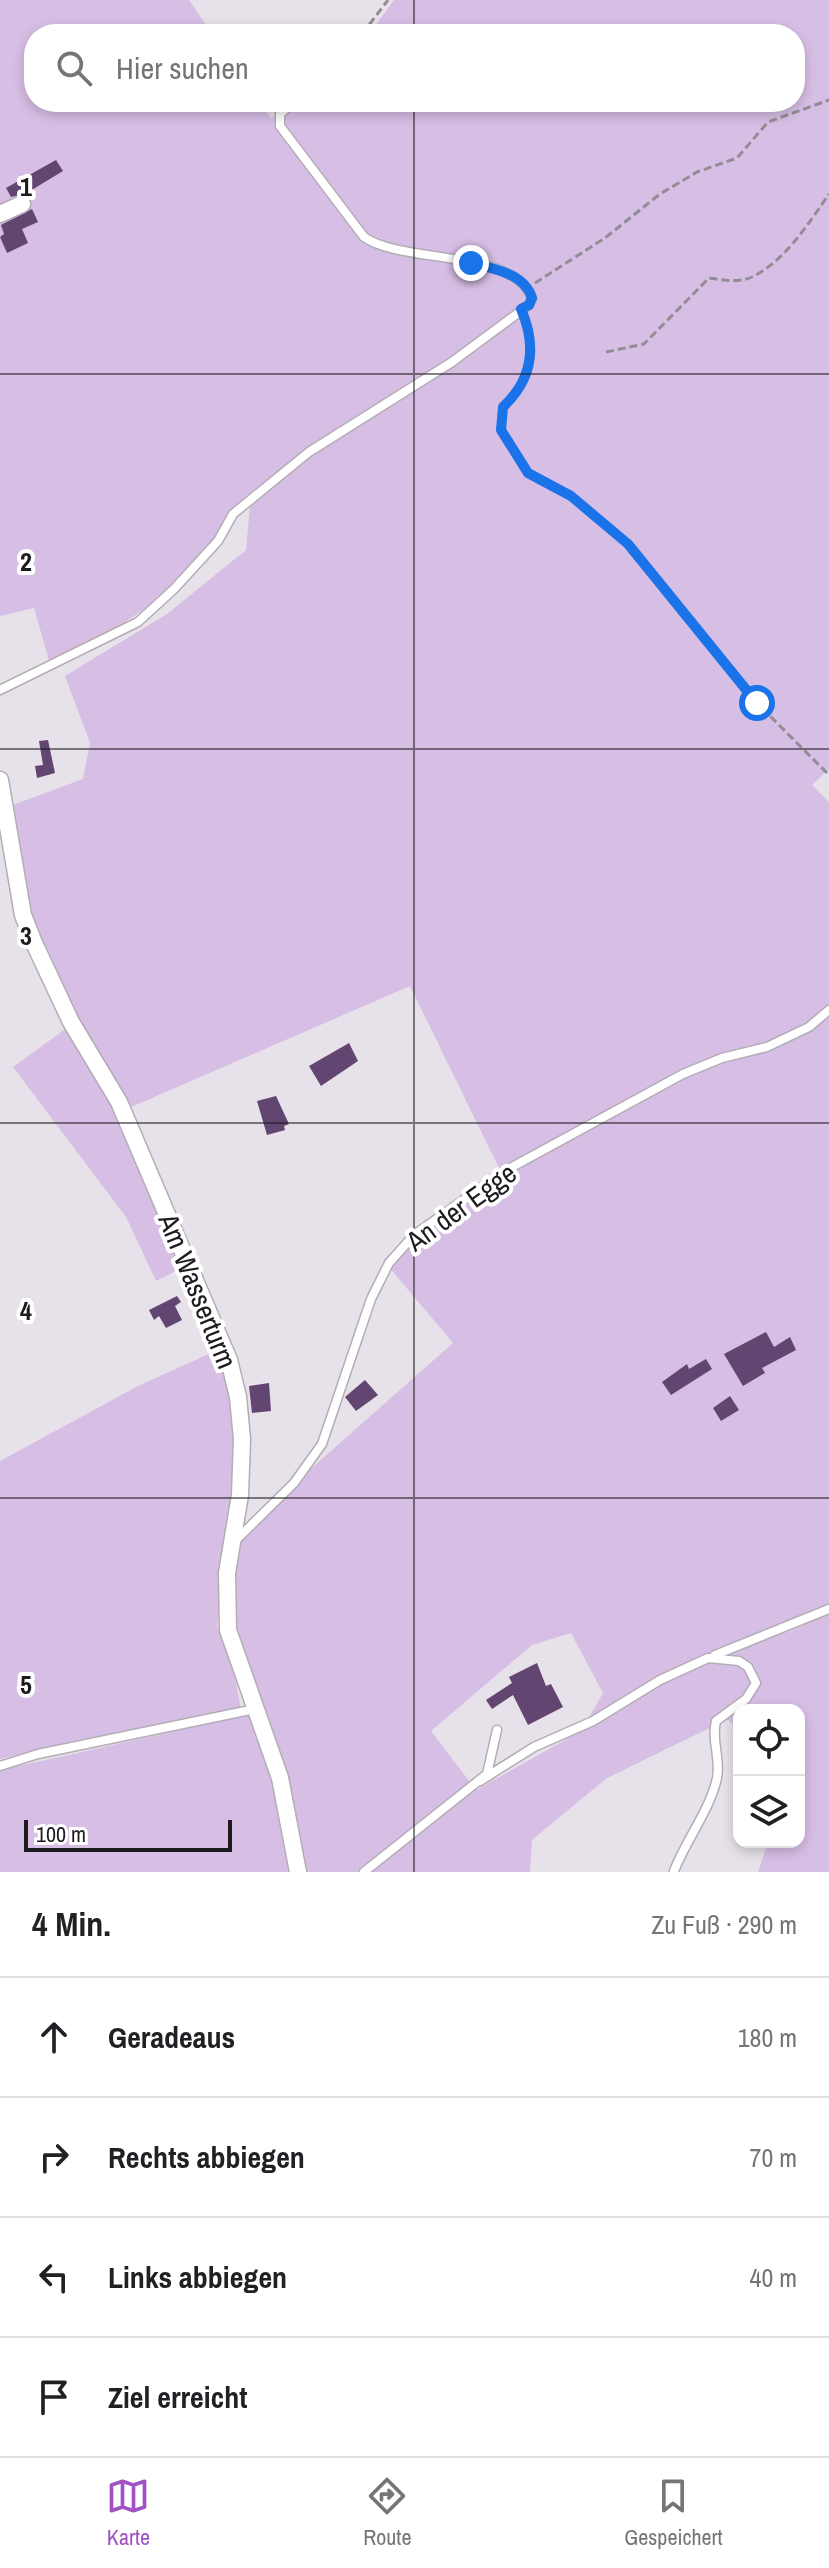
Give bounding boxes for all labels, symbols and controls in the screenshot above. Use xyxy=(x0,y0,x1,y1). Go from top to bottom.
search box xyxy=(24,24,805,112)
icon: search xyxy=(52,46,96,90)
text: Hier suchen xyxy=(116,48,249,88)
text: 1 xyxy=(20,169,32,204)
route end xyxy=(453,245,489,281)
text: 2 xyxy=(20,544,32,579)
route start xyxy=(739,685,775,721)
text: 3 xyxy=(20,918,32,953)
street label: An der Egge xyxy=(397,1154,524,1260)
street label: Am Wasserturm xyxy=(149,1207,246,1374)
text: 4 xyxy=(20,1293,32,1328)
text: 5 xyxy=(20,1667,32,1702)
map controls xyxy=(733,1704,805,1848)
button: locate xyxy=(733,1704,805,1776)
button: layers xyxy=(733,1776,805,1848)
scale bar xyxy=(24,1816,232,1852)
text: 100 m xyxy=(36,1819,86,1849)
text: 4 Min. xyxy=(32,1901,111,1947)
text: Zu Fuß · 290 m xyxy=(651,1907,797,1942)
icon: ahead xyxy=(32,2015,76,2059)
text: Geradeaus xyxy=(108,2017,235,2057)
text: 180 m xyxy=(738,2020,797,2055)
icon: right xyxy=(32,2135,76,2179)
text: Rechts abbiegen xyxy=(108,2137,305,2177)
text: 70 m xyxy=(750,2140,797,2175)
icon: left xyxy=(32,2255,76,2299)
text: Links abbiegen xyxy=(108,2257,287,2297)
text: 40 m xyxy=(750,2260,797,2295)
icon: arrive xyxy=(32,2375,76,2419)
text: Ziel erreicht xyxy=(108,2377,247,2417)
tab: Karte xyxy=(106,2474,150,2552)
tab: Route xyxy=(363,2474,411,2552)
tab: Gespeichert xyxy=(624,2474,723,2552)

